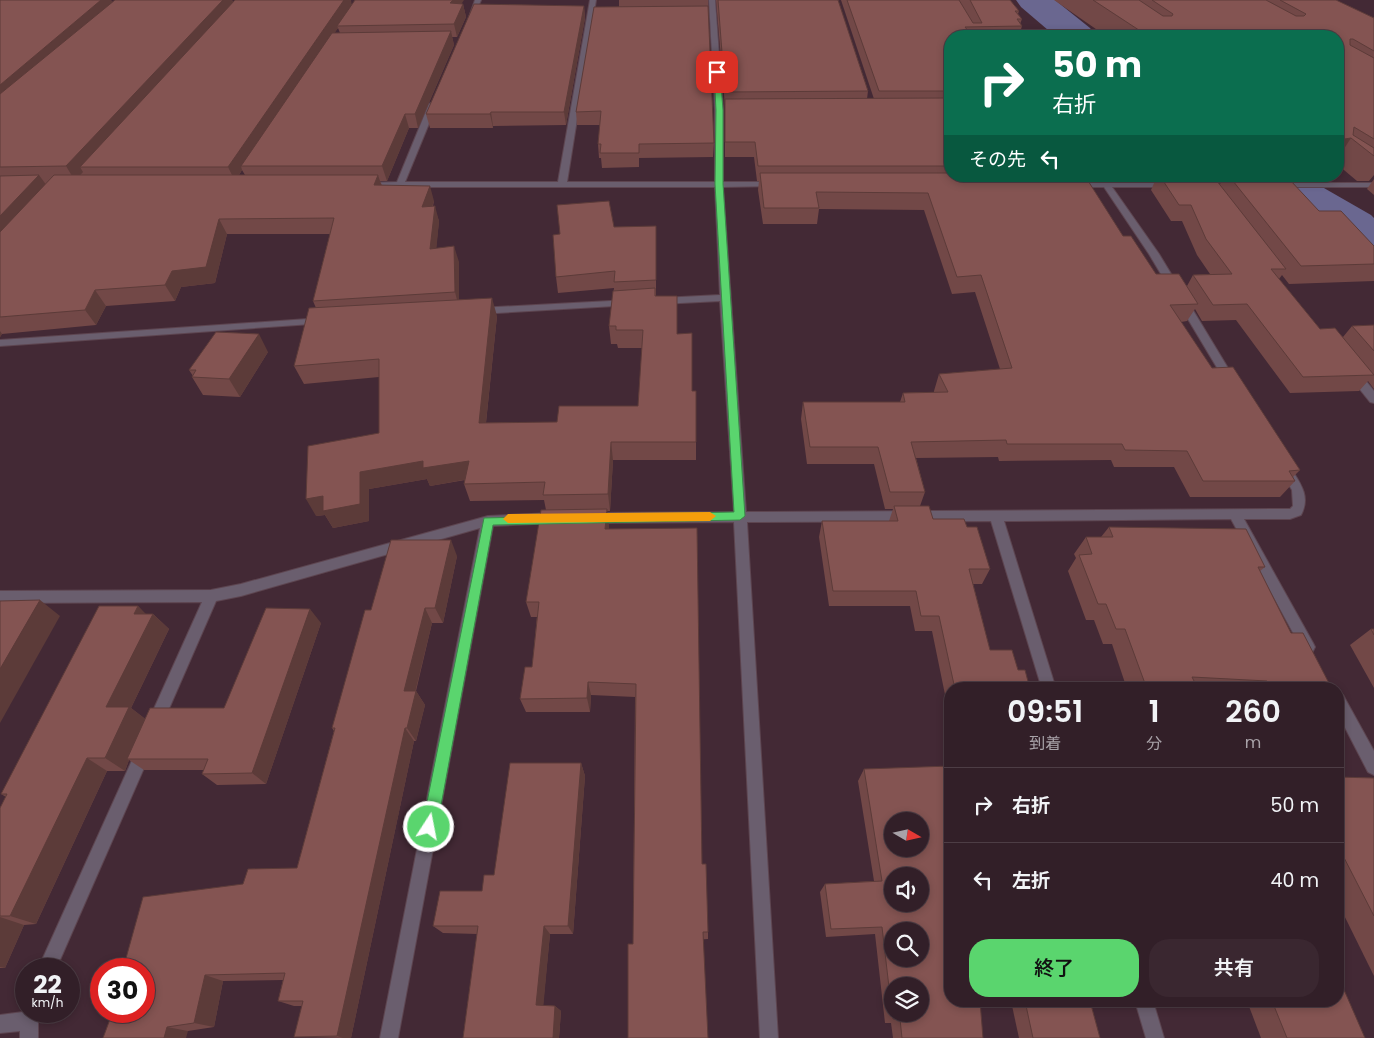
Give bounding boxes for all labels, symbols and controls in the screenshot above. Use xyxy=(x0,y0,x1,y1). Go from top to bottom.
text: 50 m xyxy=(1052,40,1142,89)
icon: right xyxy=(969,50,1034,115)
pin xyxy=(696,51,738,93)
icon: arrive xyxy=(703,58,731,86)
text: 右折 xyxy=(1052,89,1096,120)
icon: left xyxy=(1036,145,1064,173)
text: その先 xyxy=(969,146,1026,173)
text: 09:51 xyxy=(1007,690,1083,733)
text: 1 xyxy=(1149,690,1160,733)
text: 260 xyxy=(1225,690,1281,733)
text: m xyxy=(1245,731,1261,754)
text: 到着 xyxy=(1029,732,1061,755)
text: 分 xyxy=(1146,732,1162,755)
icon: right xyxy=(969,791,997,819)
text: 右折 xyxy=(1012,792,1050,819)
text: 50 m xyxy=(1270,792,1319,819)
position arrow xyxy=(402,800,454,852)
north arrow xyxy=(884,812,929,858)
map controls xyxy=(884,812,929,1022)
icon: left xyxy=(969,866,997,894)
button: sound xyxy=(884,867,929,912)
text: 左折 xyxy=(1012,867,1050,894)
text: 40 m xyxy=(1270,867,1319,894)
button: search xyxy=(884,922,929,967)
button: 終了 xyxy=(969,939,1139,997)
button: 共有 xyxy=(1149,939,1319,997)
speed limit sign: 30 xyxy=(90,958,155,1023)
text: 22 xyxy=(33,967,62,1002)
button: layers xyxy=(884,977,929,1022)
text: km/h xyxy=(32,994,63,1011)

